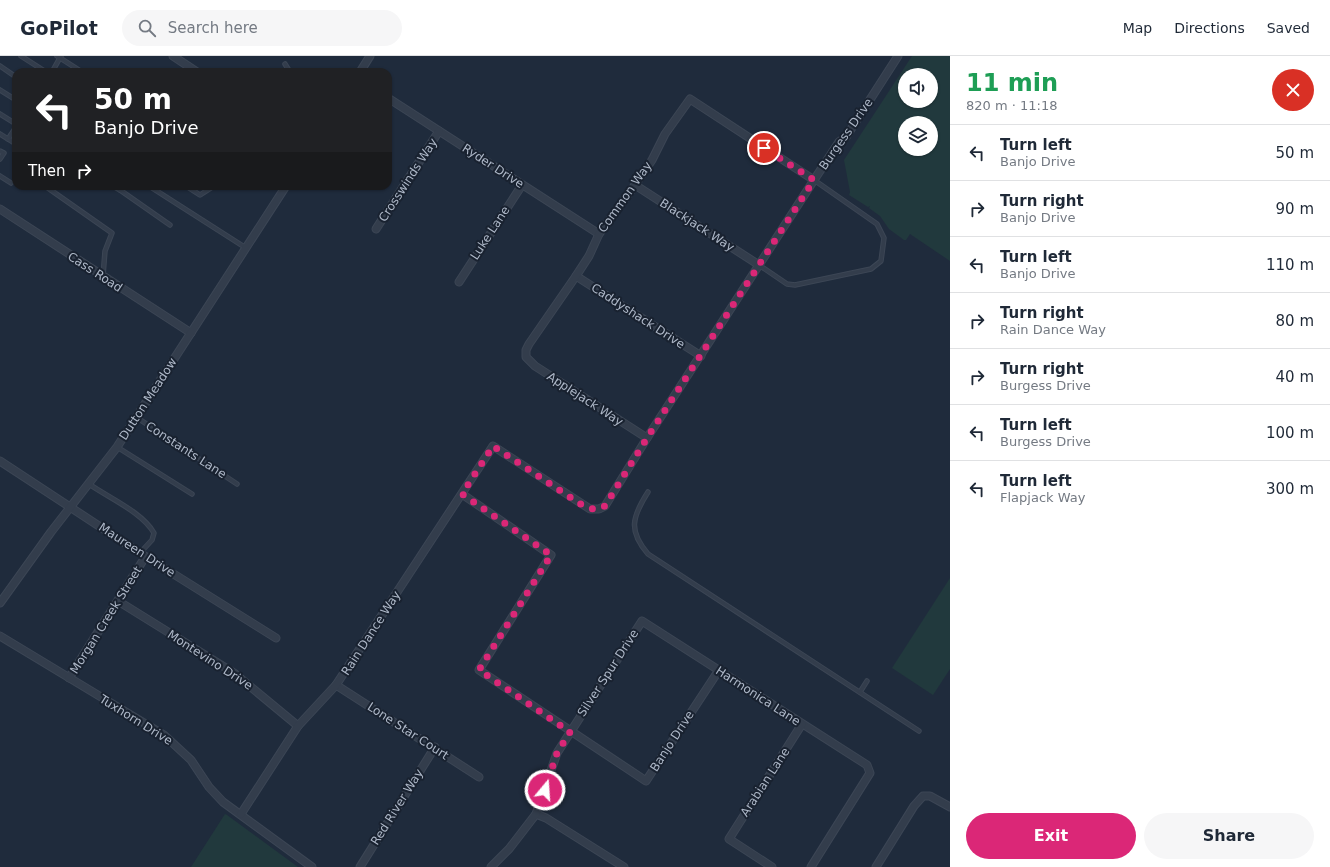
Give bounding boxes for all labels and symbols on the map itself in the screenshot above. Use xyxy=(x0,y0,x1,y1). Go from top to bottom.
street label: Burgess Drive xyxy=(816,96,876,172)
pin xyxy=(747,131,781,165)
street label: Crosswinds Way xyxy=(376,136,440,224)
street label: Ryder Drive xyxy=(460,141,526,191)
street label: Common Way xyxy=(595,159,655,235)
street label: Blackjack Way xyxy=(657,196,737,254)
street label: Luke Lane xyxy=(468,204,512,262)
street label: Cass Road xyxy=(65,249,125,295)
street label: Caddyshack Drive xyxy=(589,281,687,351)
street label: Dutton Meadow xyxy=(116,355,180,443)
street label: Applejack Way xyxy=(544,369,626,429)
street label: Constants Lane xyxy=(143,419,229,481)
street label: Maureen Drive xyxy=(96,520,178,580)
street label: Morgan Creek Street xyxy=(67,564,145,676)
street label: Rain Dance Way xyxy=(339,588,403,678)
street label: Montevino Drive xyxy=(165,627,255,693)
street label: Silver Spur Drive xyxy=(575,627,641,719)
street label: Harmonica Lane xyxy=(713,663,803,729)
street label: Tuxhorn Drive xyxy=(96,691,175,748)
street label: Lone Star Court xyxy=(365,700,451,763)
street label: Banjo Drive xyxy=(647,708,697,774)
street label: Arabian Lane xyxy=(738,745,792,819)
street label: Red River Way xyxy=(368,766,426,848)
position arrow xyxy=(524,769,566,811)

